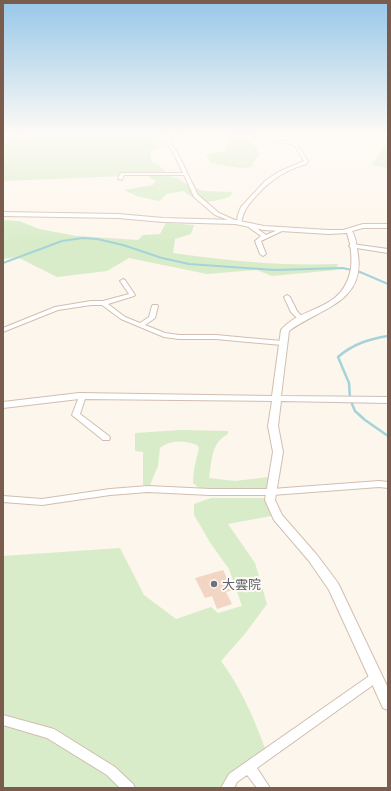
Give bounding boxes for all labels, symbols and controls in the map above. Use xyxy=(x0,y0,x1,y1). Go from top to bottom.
place label: 大雲院 xyxy=(222,576,261,593)
marker: 大雲院 xyxy=(209,579,219,589)

